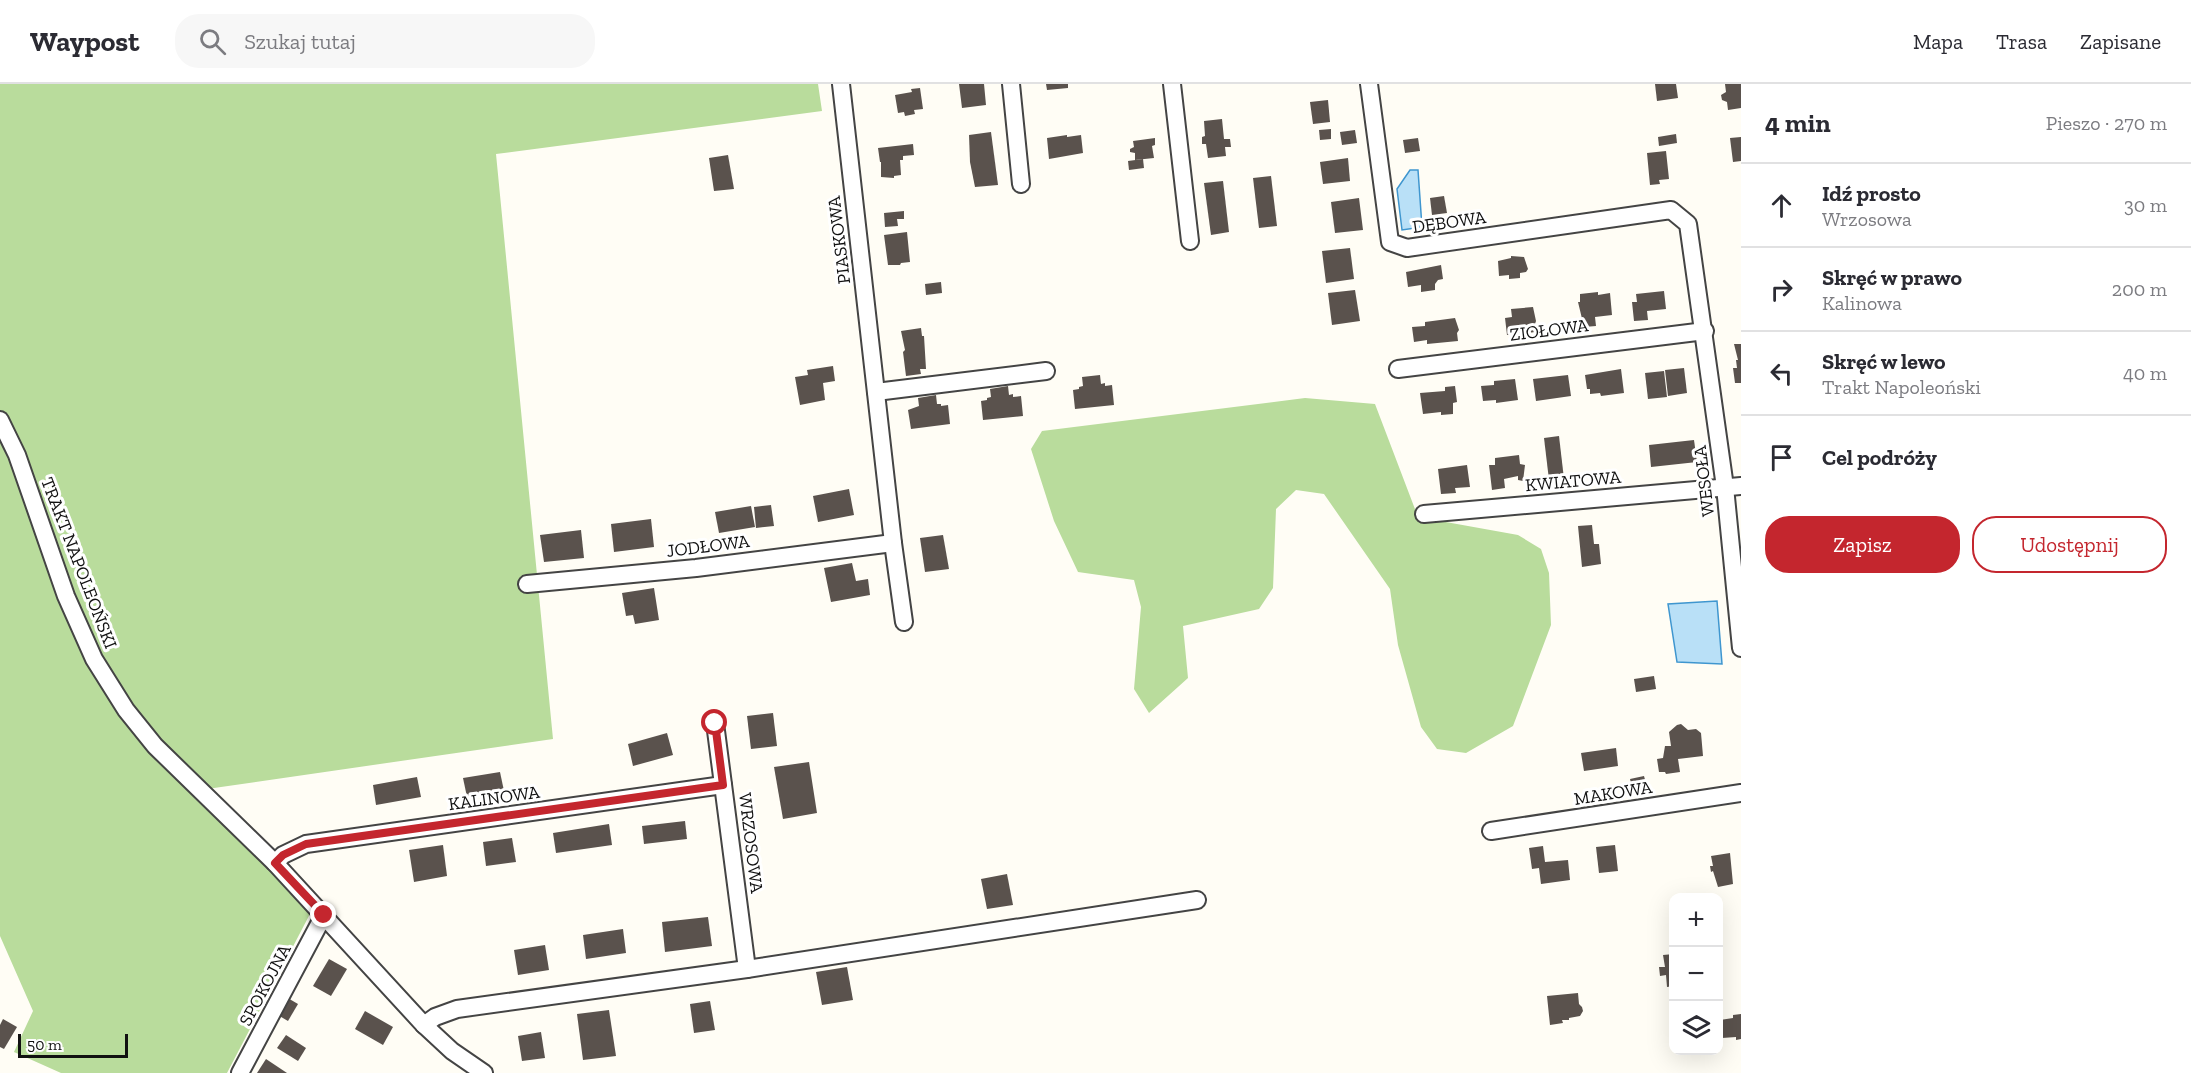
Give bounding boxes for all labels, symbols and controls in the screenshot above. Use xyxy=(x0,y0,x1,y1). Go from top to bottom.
search box xyxy=(175,14,595,68)
text: Waypost xyxy=(30,25,139,58)
icon: search xyxy=(196,25,229,58)
text: Szukaj tutaj xyxy=(244,28,356,55)
text: Mapa xyxy=(1913,29,1963,54)
text: Trasa xyxy=(1996,29,2047,54)
text: Zapisane xyxy=(2080,29,2161,54)
text: 4 min xyxy=(1765,107,1831,139)
text: Pieszo · 270 m xyxy=(2046,111,2167,135)
text: Idź prosto xyxy=(1822,180,1921,207)
icon: ahead xyxy=(1765,189,1798,222)
text: 30 m xyxy=(2124,193,2167,217)
street label: PIASKOWA xyxy=(823,194,855,285)
street label: DĘBOWA xyxy=(1411,206,1488,238)
text: Wrzosowa xyxy=(1822,207,1912,231)
text: Skręć w prawo xyxy=(1822,264,1962,291)
icon: right xyxy=(1765,273,1798,306)
text: 200 m xyxy=(2112,277,2167,301)
text: Kalinowa xyxy=(1822,291,1902,315)
street label: ZIOŁOWA xyxy=(1509,314,1590,346)
text: Skręć w lewo xyxy=(1822,348,1946,375)
icon: left xyxy=(1765,357,1798,390)
text: 40 m xyxy=(2123,361,2167,385)
text: Trakt Napoleoński xyxy=(1822,375,1981,399)
icon: arrive xyxy=(1765,441,1798,474)
street label: WESOŁA xyxy=(1689,444,1719,518)
text: Cel podróży xyxy=(1822,444,1937,471)
street label: KWIATOWA xyxy=(1524,466,1622,496)
street label: TRAKT NAPOLEOŃSKI xyxy=(36,474,122,652)
button: Zapisz xyxy=(1765,516,1960,573)
button: Udostępnij xyxy=(1972,516,2167,573)
street label: JODŁOWA xyxy=(665,530,751,562)
route start xyxy=(701,709,727,735)
street label: MAKOWA xyxy=(1572,776,1654,810)
street label: KALINOWA xyxy=(447,781,541,815)
street label: WRZOSOWA xyxy=(734,791,768,895)
map controls xyxy=(1669,893,1723,1055)
button: + xyxy=(1669,893,1723,947)
route end xyxy=(310,901,336,927)
street label: SPOKOJNA xyxy=(234,940,296,1030)
button: − xyxy=(1669,947,1723,1001)
button: layers xyxy=(1669,1001,1723,1055)
scale bar xyxy=(18,1031,128,1058)
text: 50 m xyxy=(27,1035,62,1054)

